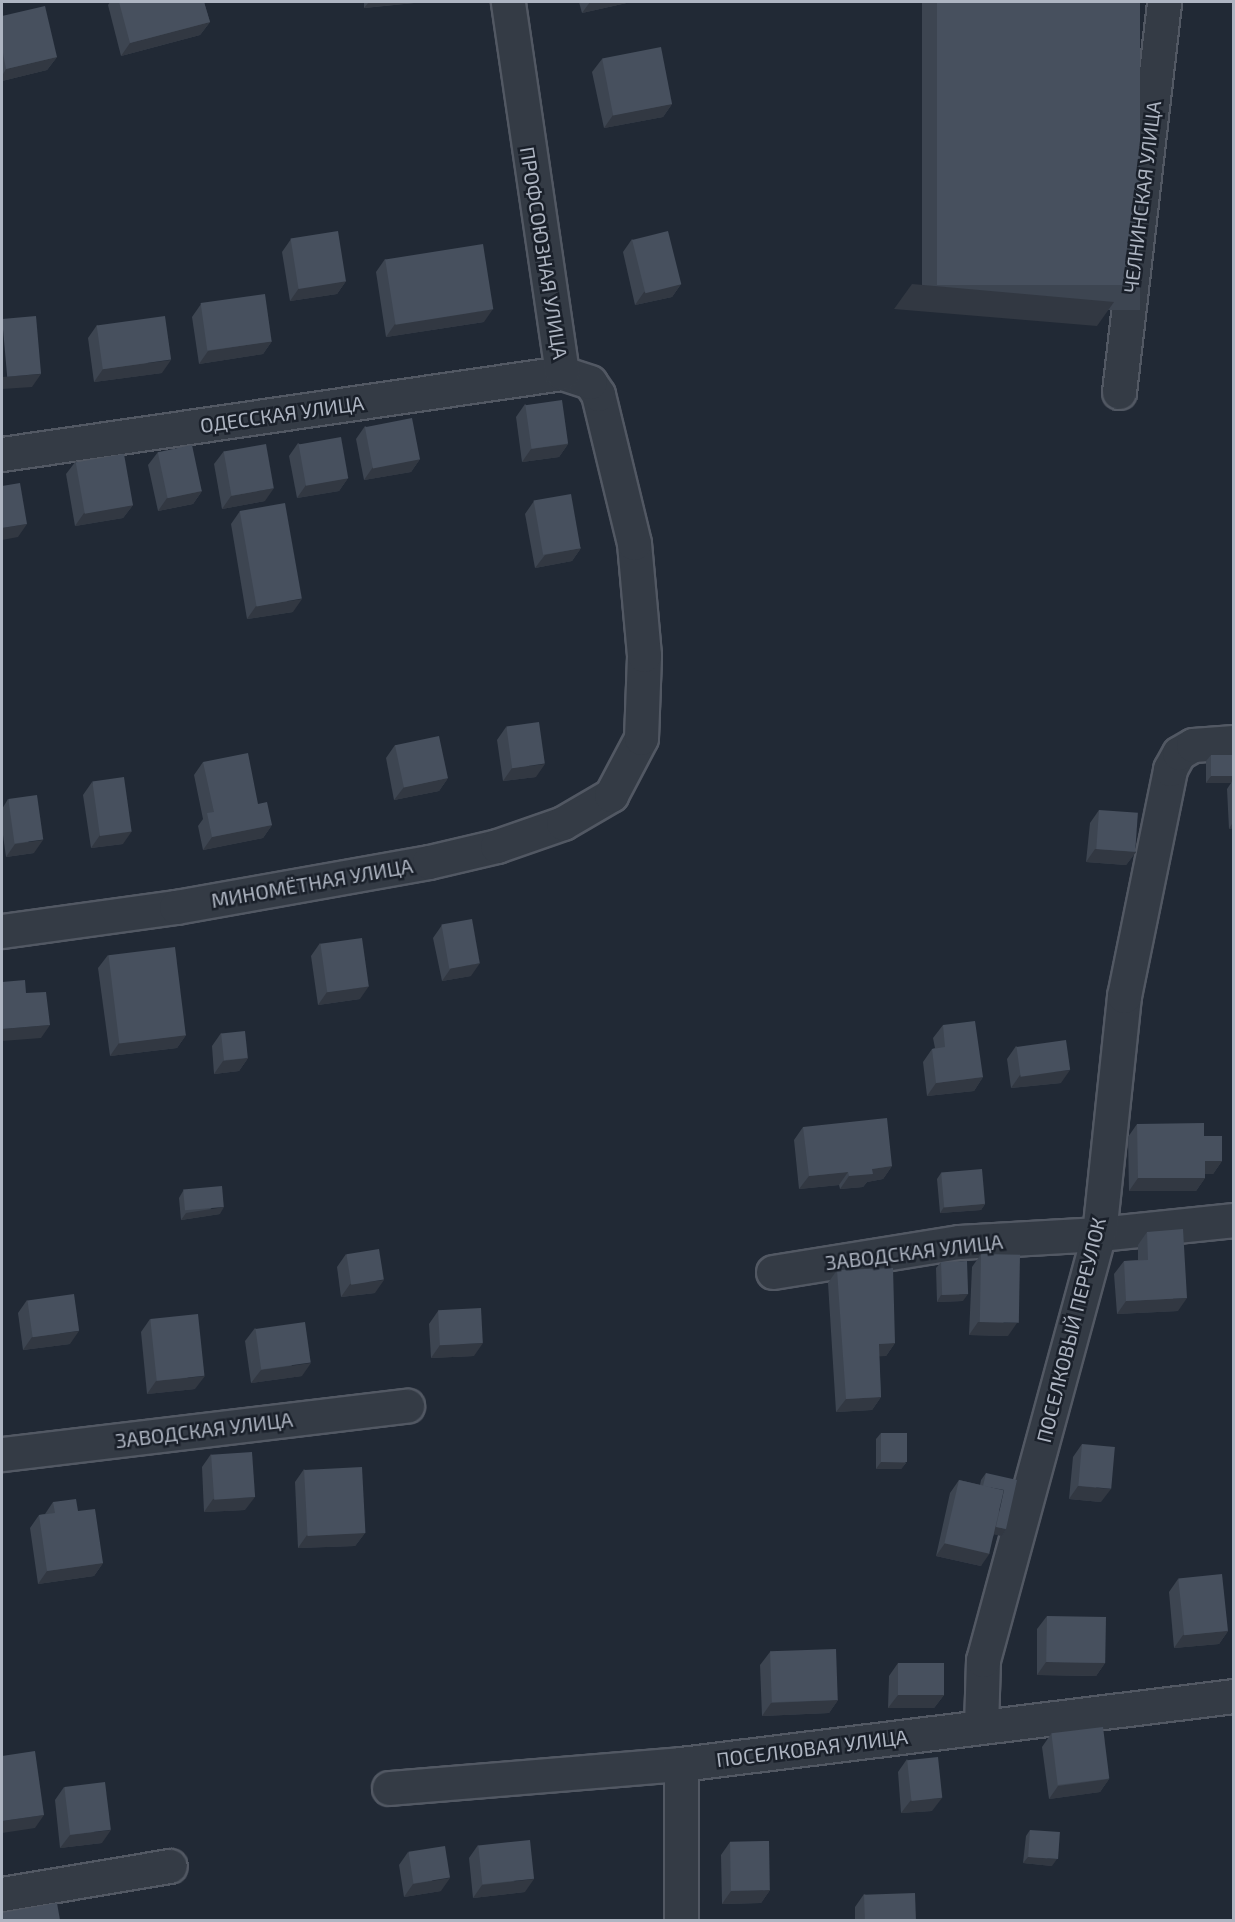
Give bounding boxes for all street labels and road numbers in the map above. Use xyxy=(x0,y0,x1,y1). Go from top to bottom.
street label: ЧЕЛНИНСКАЯ УЛИЦА xyxy=(1118,100,1166,294)
street label: ПРОФСОЮЗНАЯ УЛИЦА xyxy=(515,145,573,361)
street label: ОДЕССКАЯ УЛИЦА xyxy=(199,391,365,437)
street label: МИНОМЁТНАЯ УЛИЦА xyxy=(209,853,415,913)
street label: ПОСЕЛКОВЫЙ ПЕРЕУЛОК xyxy=(1031,1215,1111,1445)
street label: ЗАВОДСКАЯ УЛИЦА xyxy=(824,1229,1004,1275)
street label: ЗАВОДСКАЯ УЛИЦА xyxy=(114,1407,294,1453)
street label: ПОСЕЛКОВАЯ УЛИЦА xyxy=(715,1724,909,1772)

